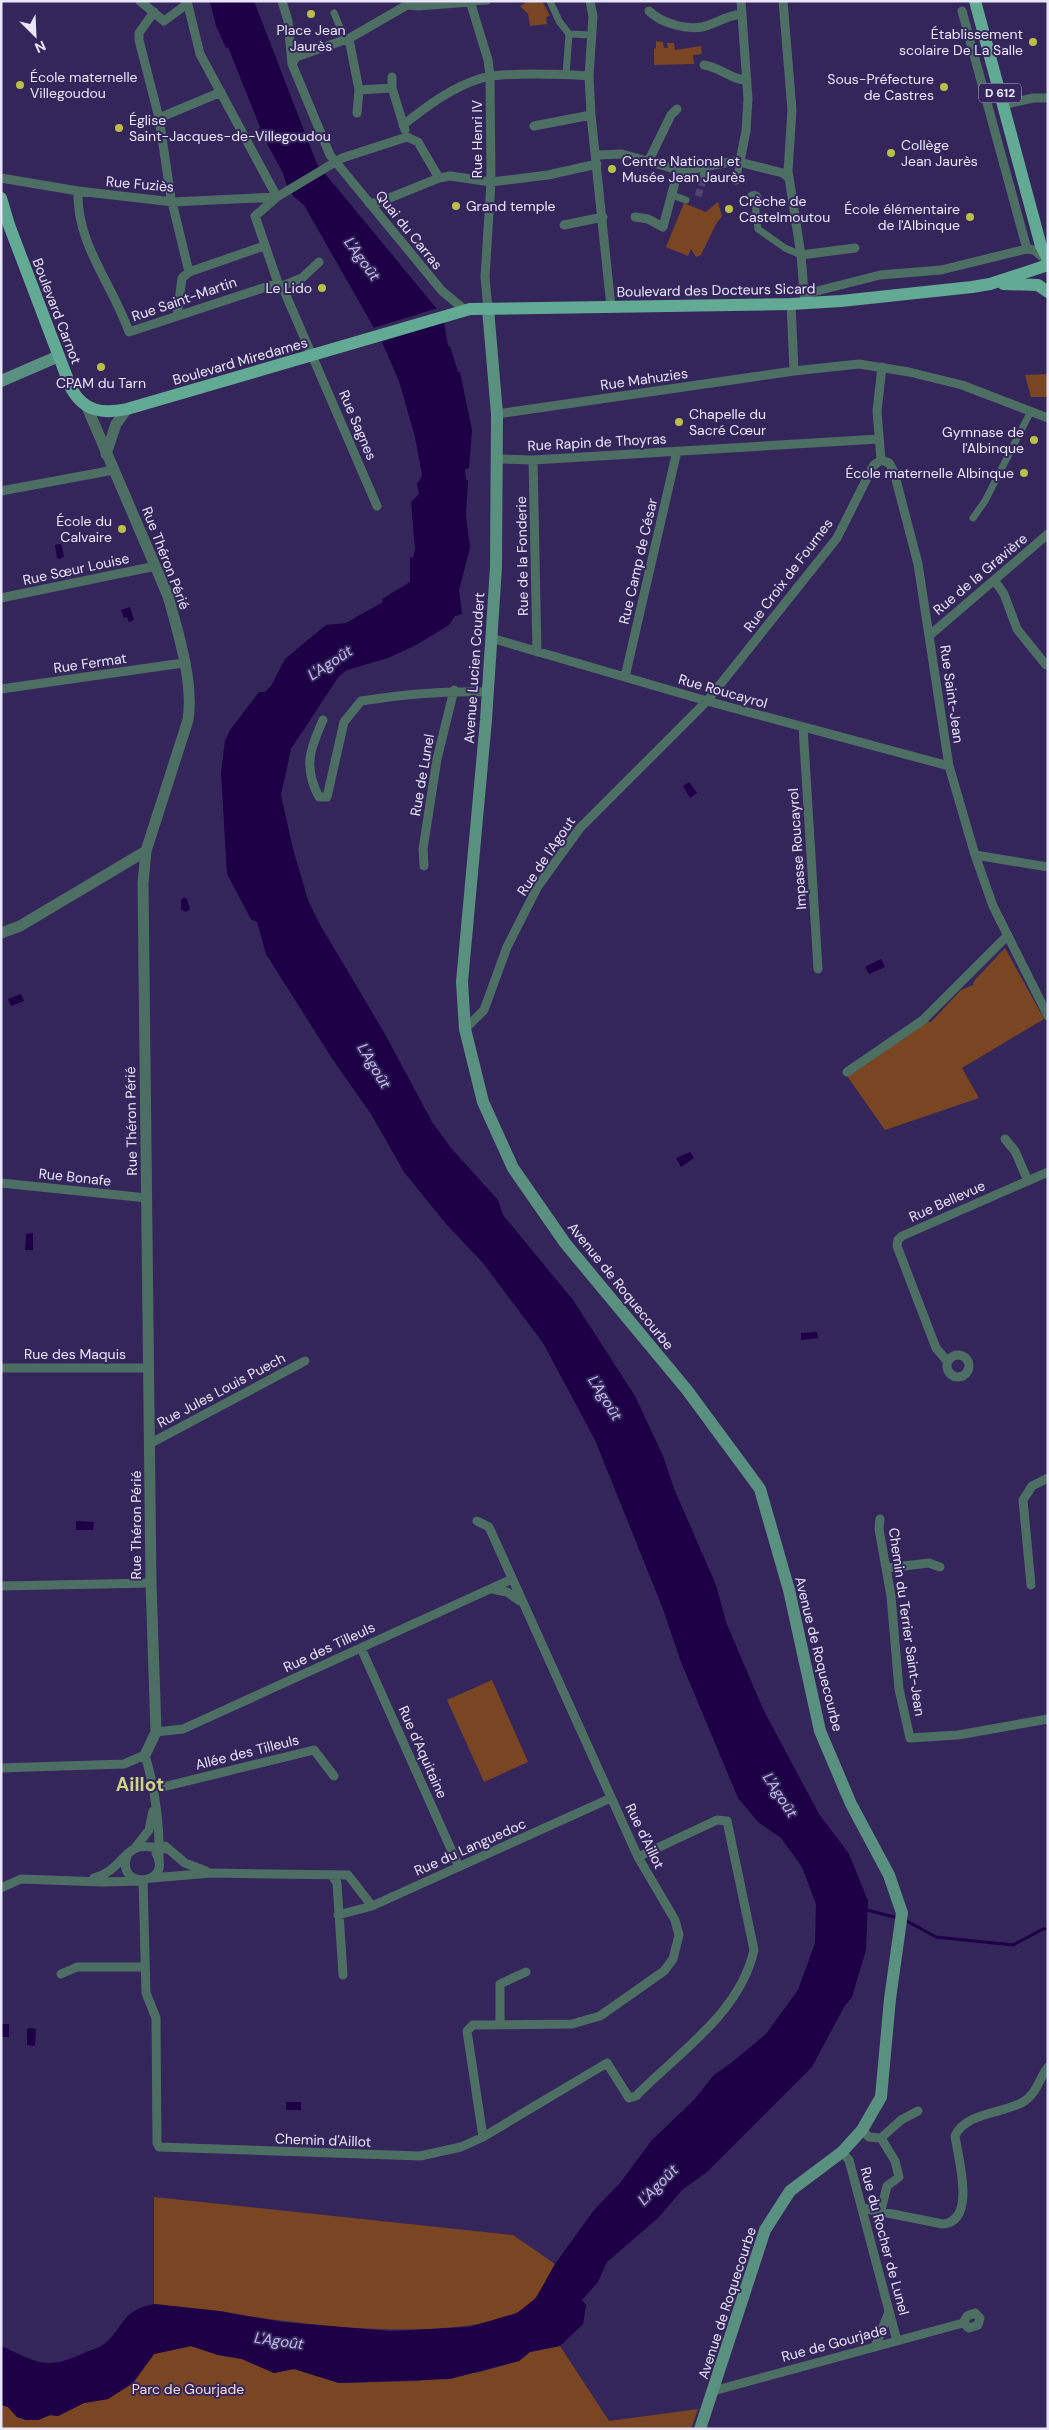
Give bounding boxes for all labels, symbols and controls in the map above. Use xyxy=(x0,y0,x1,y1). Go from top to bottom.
marker: Place Jean Jaurès xyxy=(305,8,317,20)
north arrow xyxy=(10,10,60,60)
place label: Place Jean Jaurès xyxy=(276,21,346,55)
place label: Établissement scolaire De La Salle xyxy=(899,25,1023,59)
marker: Établissement scolaire De La Salle xyxy=(1027,36,1039,48)
text: N xyxy=(32,37,49,57)
place label: École maternelle Villegoudou xyxy=(30,68,138,102)
place label: Sous-Préfecture de Castres xyxy=(827,70,934,104)
marker: École maternelle Villegoudou xyxy=(14,79,26,91)
marker: Sous-Préfecture de Castres xyxy=(938,81,950,93)
road number: D 612 xyxy=(979,84,1021,102)
street label: Rue Henri IV xyxy=(468,99,486,178)
place label: Église Saint-Jacques-de-Villegoudou xyxy=(129,111,331,145)
marker: Église Saint-Jacques-de-Villegoudou xyxy=(113,122,125,134)
place label: Collège Jean Jaurès xyxy=(901,136,978,170)
marker: Collège Jean Jaurès xyxy=(885,147,897,159)
place label: Centre National et Musée Jean Jaurès xyxy=(622,152,745,186)
marker: Centre National et Musée Jean Jaurès xyxy=(606,163,618,175)
street label: Rue Fuziès xyxy=(105,172,175,196)
street label: Quai du Carras xyxy=(372,187,446,273)
place label: Crèche de Castelmoutou xyxy=(739,192,830,226)
place label: Grand temple xyxy=(466,197,556,215)
marker: Grand temple xyxy=(450,200,462,212)
place label: École élémentaire de l'Albinque xyxy=(844,200,960,234)
marker: Crèche de Castelmoutou xyxy=(723,203,735,215)
marker: École élémentaire de l'Albinque xyxy=(964,211,976,223)
water label: L'Agoût xyxy=(339,233,385,285)
street label: Boulevard Carnot xyxy=(29,255,85,367)
street label: Rue Saint-Martin xyxy=(129,273,239,325)
place label: Le Lido xyxy=(265,279,312,297)
street label: Boulevard des Docteurs Sicard xyxy=(616,279,816,301)
marker: Le Lido xyxy=(316,282,328,294)
street label: Boulevard Miredames xyxy=(170,333,310,389)
marker: CPAM du Tarn xyxy=(95,361,107,373)
street label: Rue Mahuzies xyxy=(599,364,689,394)
place label: CPAM du Tarn xyxy=(56,374,146,392)
street label: Rue Sagnes xyxy=(335,387,381,463)
place label: Chapelle du Sacré Cœur xyxy=(689,405,766,439)
marker: Chapelle du Sacré Cœur xyxy=(673,416,685,428)
place label: Gymnase de l'Albinque xyxy=(942,423,1024,457)
street label: Rue Rapin de Thoyras xyxy=(527,429,667,455)
marker: Gymnase de l'Albinque xyxy=(1028,434,1040,446)
place label: École maternelle Albinque xyxy=(845,464,1014,482)
marker: École maternelle Albinque xyxy=(1018,467,1030,479)
street label: Rue de la Fonderie xyxy=(512,496,532,616)
street label: Rue Camp de César xyxy=(615,496,661,626)
street label: Rue Théron Périé xyxy=(138,504,194,612)
place label: École du Calvaire xyxy=(56,512,112,546)
street label: Rue Croix de Fournes xyxy=(739,515,837,635)
marker: École du Calvaire xyxy=(116,523,128,535)
street label: Rue de la Gravière xyxy=(929,529,1031,619)
street label: Rue Sœur Louise xyxy=(21,549,131,589)
street label: Avenue Lucien Coudert xyxy=(460,592,488,744)
water label: L'Agoût xyxy=(304,641,356,685)
street label: Rue Saint-Jean xyxy=(936,644,968,744)
street label: Rue Fermat xyxy=(52,649,128,677)
street label: Rue Roucayrol xyxy=(676,670,770,712)
street label: Rue de Lunel xyxy=(406,733,438,817)
street label: Impasse Roucayrol xyxy=(784,788,810,910)
street label: Rue de l'Agout xyxy=(513,813,579,899)
water label: L'Agoût xyxy=(353,1040,395,1093)
street label: Rue Théron Périé xyxy=(121,1066,141,1176)
street label: Rue Bonafe xyxy=(38,1164,112,1190)
street label: Rue Bellevue xyxy=(906,1176,988,1226)
street label: Avenue de Roquecourbe xyxy=(564,1219,678,1353)
street label: Rue des Maquis xyxy=(24,1345,126,1363)
street label: Rue Jules Louis Puech xyxy=(154,1349,288,1431)
water label: L'Agoût xyxy=(583,1372,627,1424)
street label: Rue Théron Périé xyxy=(127,1470,145,1580)
street label: Chemin du Terrier Saint-Jean xyxy=(885,1527,929,1717)
street label: Avenue de Roquecourbe xyxy=(791,1575,847,1733)
street label: Rue des Tilleuls xyxy=(280,1618,378,1676)
street label: Rue d'Aquitaine xyxy=(395,1703,452,1801)
street label: Allée des Tilleuls xyxy=(193,1730,301,1774)
water label: L'Agoût xyxy=(758,1769,802,1821)
district label: Aillot xyxy=(116,1772,164,1797)
street label: Rue d'Aillot xyxy=(621,1800,669,1872)
street label: Rue du Languedoc xyxy=(411,1814,529,1880)
street label: Chemin d'Aillot xyxy=(275,2129,371,2151)
water label: L'Agoût xyxy=(633,2160,683,2210)
street label: Rue du Rocher de Lunel xyxy=(857,2165,913,2317)
street label: Avenue de Roquecourbe xyxy=(694,2225,760,2381)
street label: Rue de Gourjade xyxy=(779,2320,889,2366)
water label: L'Agoût xyxy=(253,2328,305,2354)
park label: Parc de Gourjade xyxy=(132,2380,244,2398)

